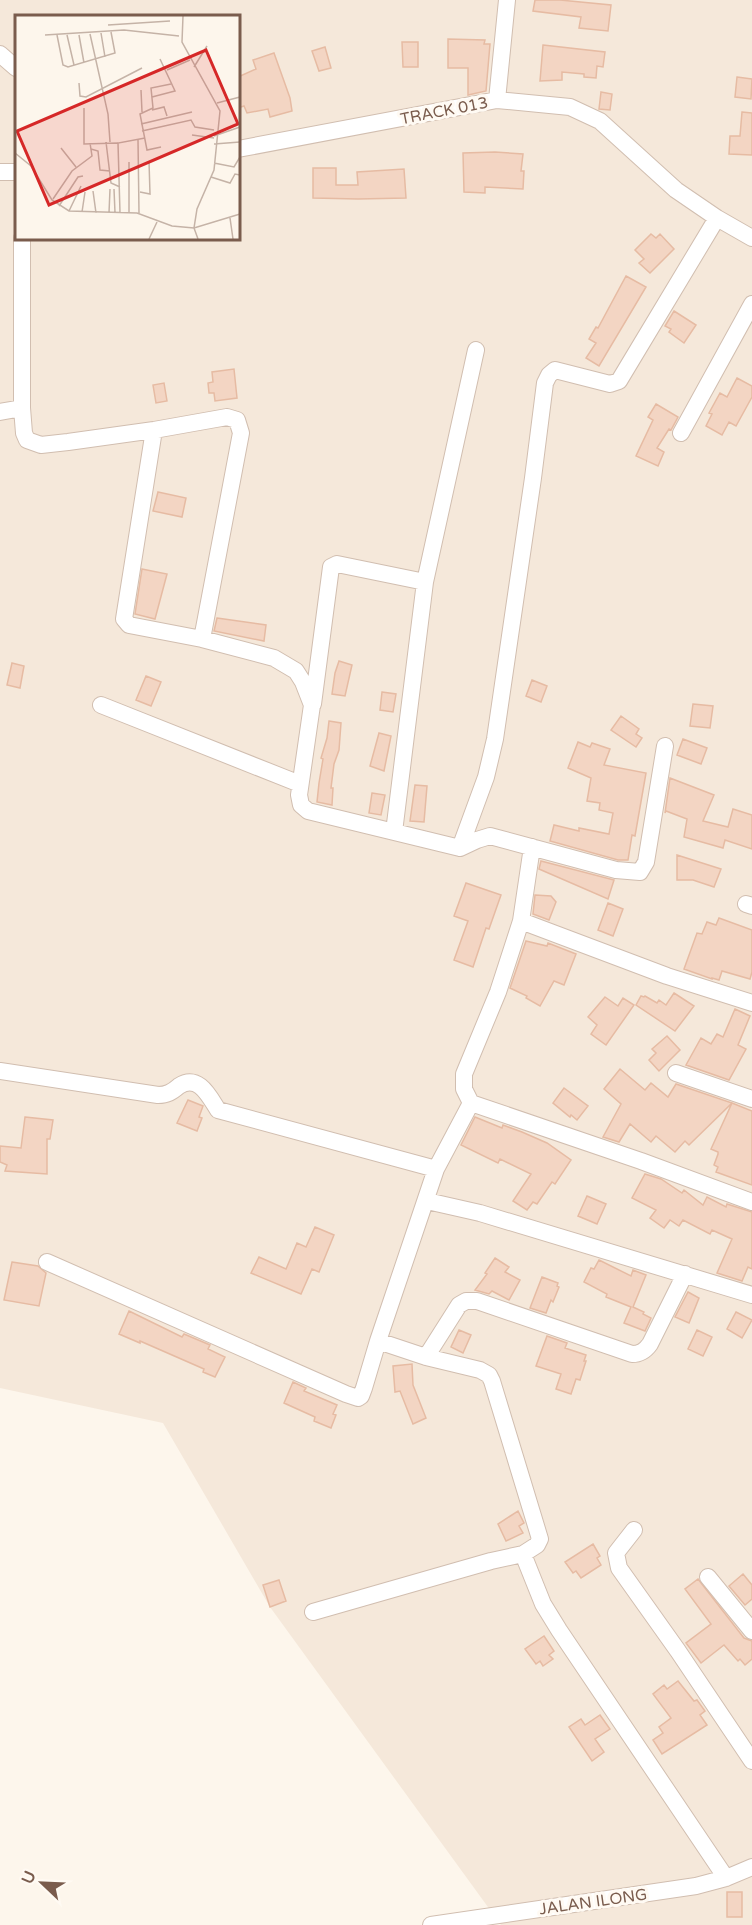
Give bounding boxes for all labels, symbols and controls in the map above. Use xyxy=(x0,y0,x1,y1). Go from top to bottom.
inset map xyxy=(15,15,240,240)
street label: TRACK 013 xyxy=(399,93,490,129)
north arrow xyxy=(12,1853,72,1913)
text: U xyxy=(18,1868,41,1887)
street label: JALAN ILONG xyxy=(538,1885,648,1919)

